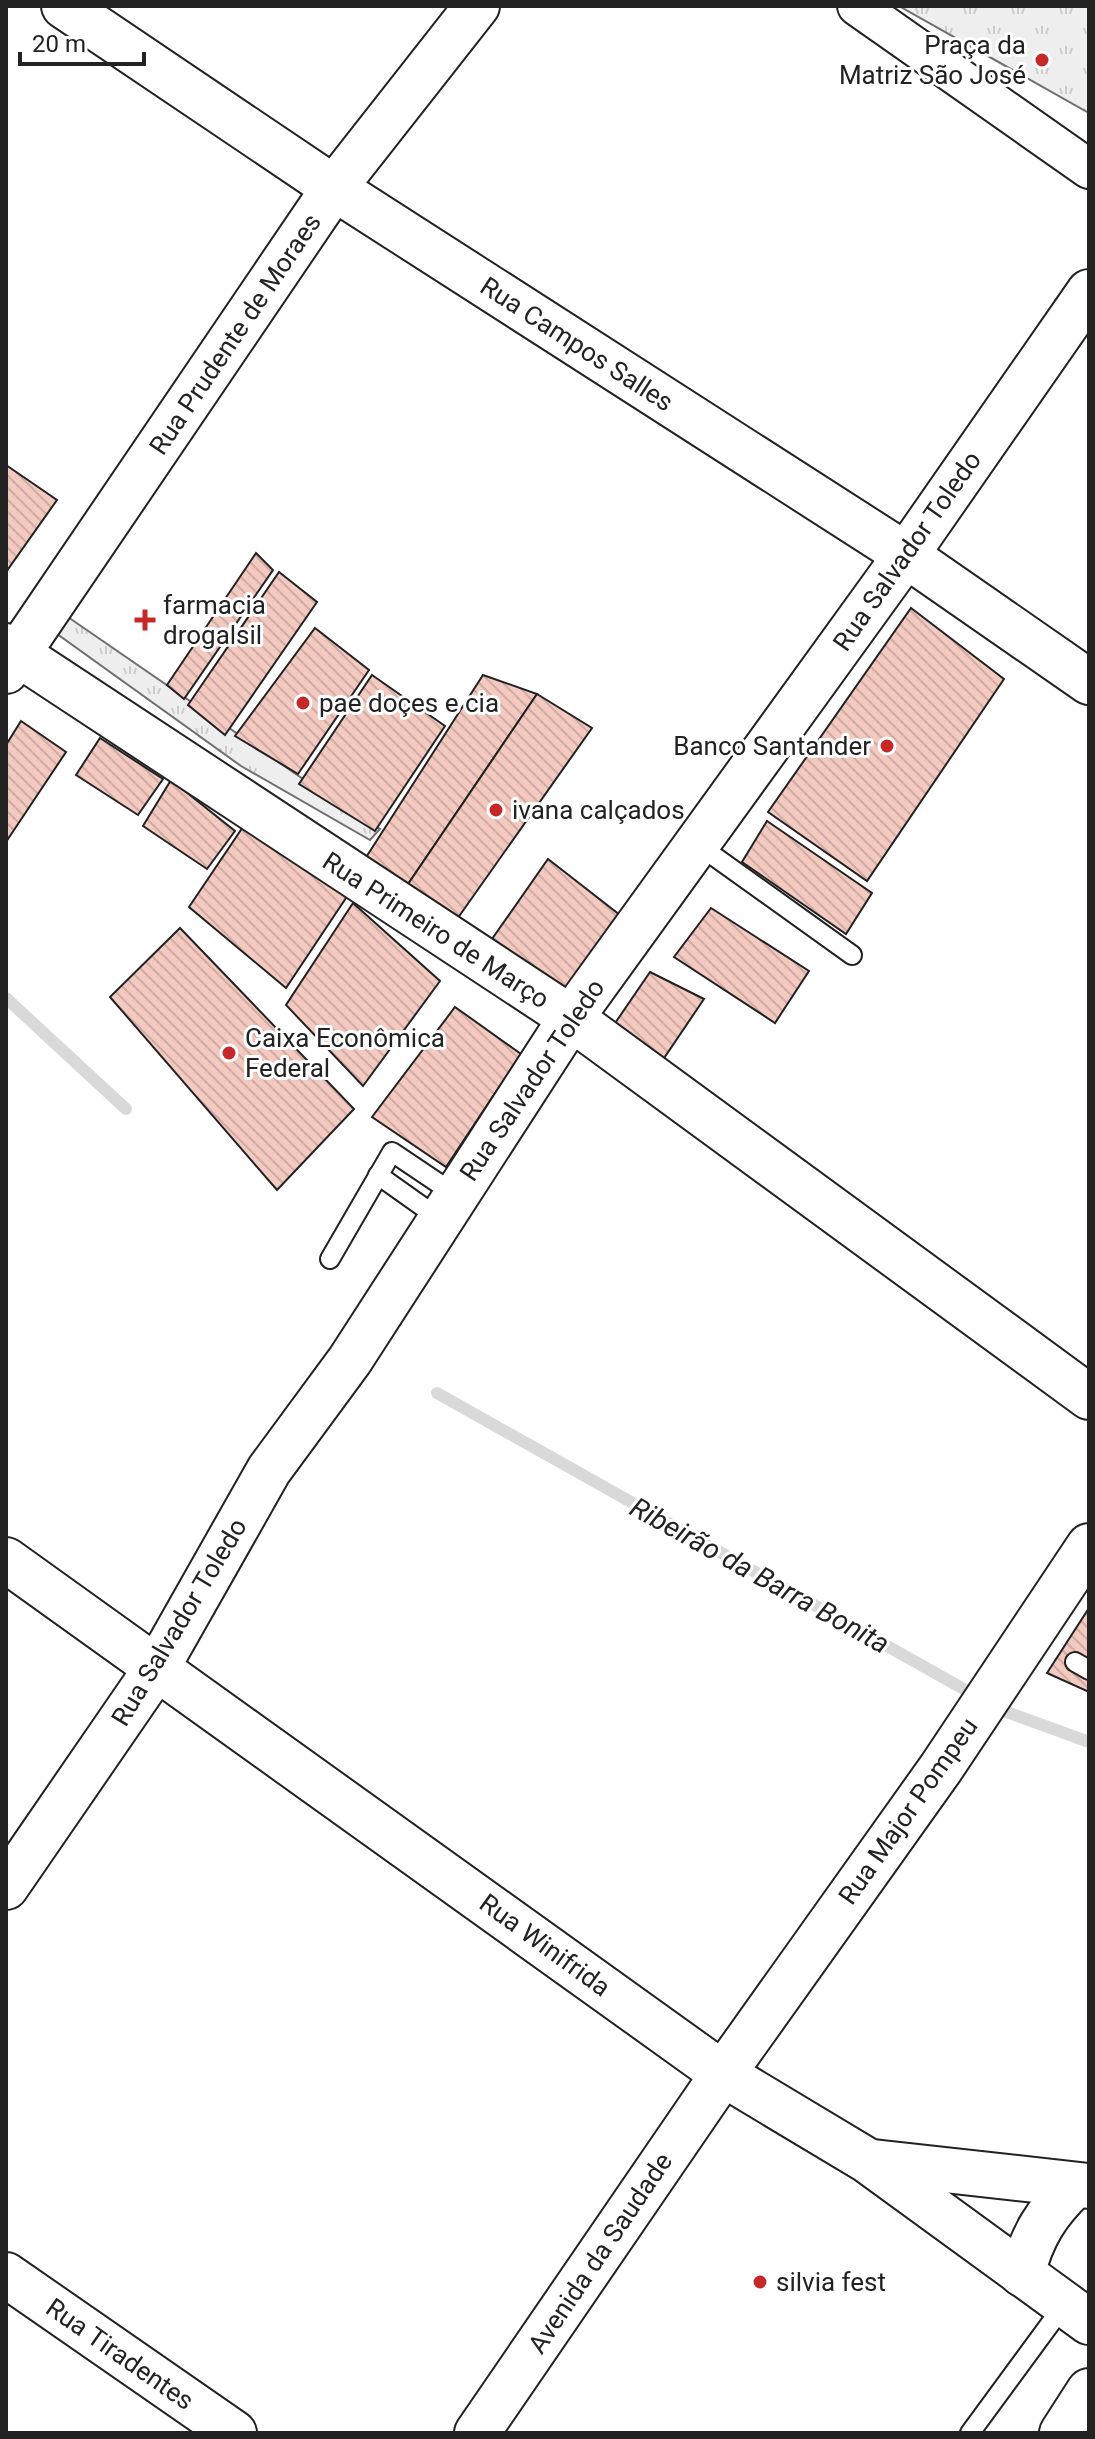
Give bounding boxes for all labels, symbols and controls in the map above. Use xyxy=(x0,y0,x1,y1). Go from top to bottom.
scale bar xyxy=(20,16,144,66)
text: 20 m xyxy=(32,30,86,58)
place label: Praça da Matriz São José xyxy=(839,30,1026,90)
marker: Praça da Matriz São José xyxy=(1033,51,1051,69)
street label: Rua Prudente de Moraes xyxy=(143,208,327,460)
street label: Rua Campos Salles xyxy=(475,271,679,417)
street label: Rua Salvador Toledo xyxy=(827,446,987,656)
place label: farmacia drogalsil xyxy=(163,590,266,650)
marker: farmacia drogalsil xyxy=(134,609,156,631)
place label: pae doçes e cia xyxy=(319,688,499,718)
marker: pae doçes e cia xyxy=(294,694,312,712)
place label: Banco Santander xyxy=(673,731,871,761)
marker: Banco Santander xyxy=(878,737,896,755)
place label: ivana calçados xyxy=(512,795,685,825)
marker: ivana calçados xyxy=(487,801,505,819)
street label: Rua Primeiro de Março xyxy=(317,846,555,1014)
street label: Rua Salvador Toledo xyxy=(453,974,611,1186)
place label: Caixa Econômica Federal xyxy=(245,1023,445,1083)
marker: Caixa Econômica Federal xyxy=(220,1044,238,1062)
water label: Ribeirão da Barra Bonita xyxy=(624,1490,895,1660)
street label: Rua Salvador Toledo xyxy=(105,1513,253,1731)
street label: Rua Major Pompeu xyxy=(832,1712,984,1910)
street label: Rua Winifrida xyxy=(474,1888,616,2002)
street label: Avenida da Saudade xyxy=(522,2147,678,2359)
place label: silvia fest xyxy=(776,2267,886,2297)
marker: silvia fest xyxy=(751,2273,769,2291)
street label: Rua Tiradentes xyxy=(40,2292,200,2416)

